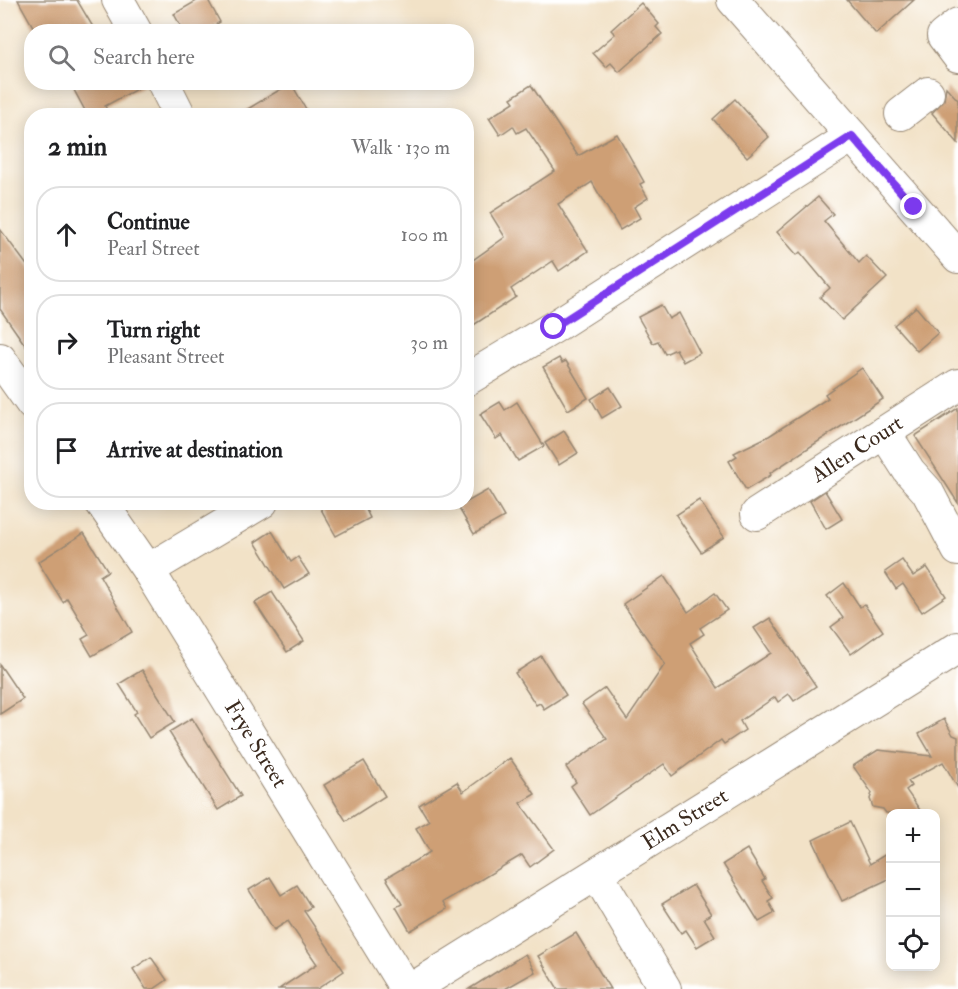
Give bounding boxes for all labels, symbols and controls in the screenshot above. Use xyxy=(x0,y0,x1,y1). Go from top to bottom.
search box xyxy=(24,24,474,90)
icon: search xyxy=(45,41,78,74)
text: Search here xyxy=(93,43,195,71)
text: 2 min xyxy=(48,131,107,163)
text: Walk · 130 m xyxy=(351,135,450,160)
route end xyxy=(900,193,926,219)
text: Continue xyxy=(107,208,190,236)
icon: ahead xyxy=(50,218,83,251)
text: 100 m xyxy=(401,222,448,247)
text: Pearl Street xyxy=(107,236,200,261)
route start xyxy=(540,313,566,339)
text: Turn right xyxy=(107,316,200,344)
icon: right xyxy=(50,326,83,359)
text: 30 m xyxy=(410,330,448,355)
text: Pleasant Street xyxy=(107,344,225,369)
street label: Allen Court xyxy=(805,409,908,490)
icon: arrive xyxy=(50,434,83,467)
text: Arrive at destination xyxy=(107,436,283,464)
street label: Frye Street xyxy=(218,695,294,793)
street label: Elm Street xyxy=(637,782,733,856)
map controls xyxy=(886,809,940,971)
button: + xyxy=(886,809,940,863)
button: − xyxy=(886,863,940,917)
button: locate xyxy=(886,917,940,971)

